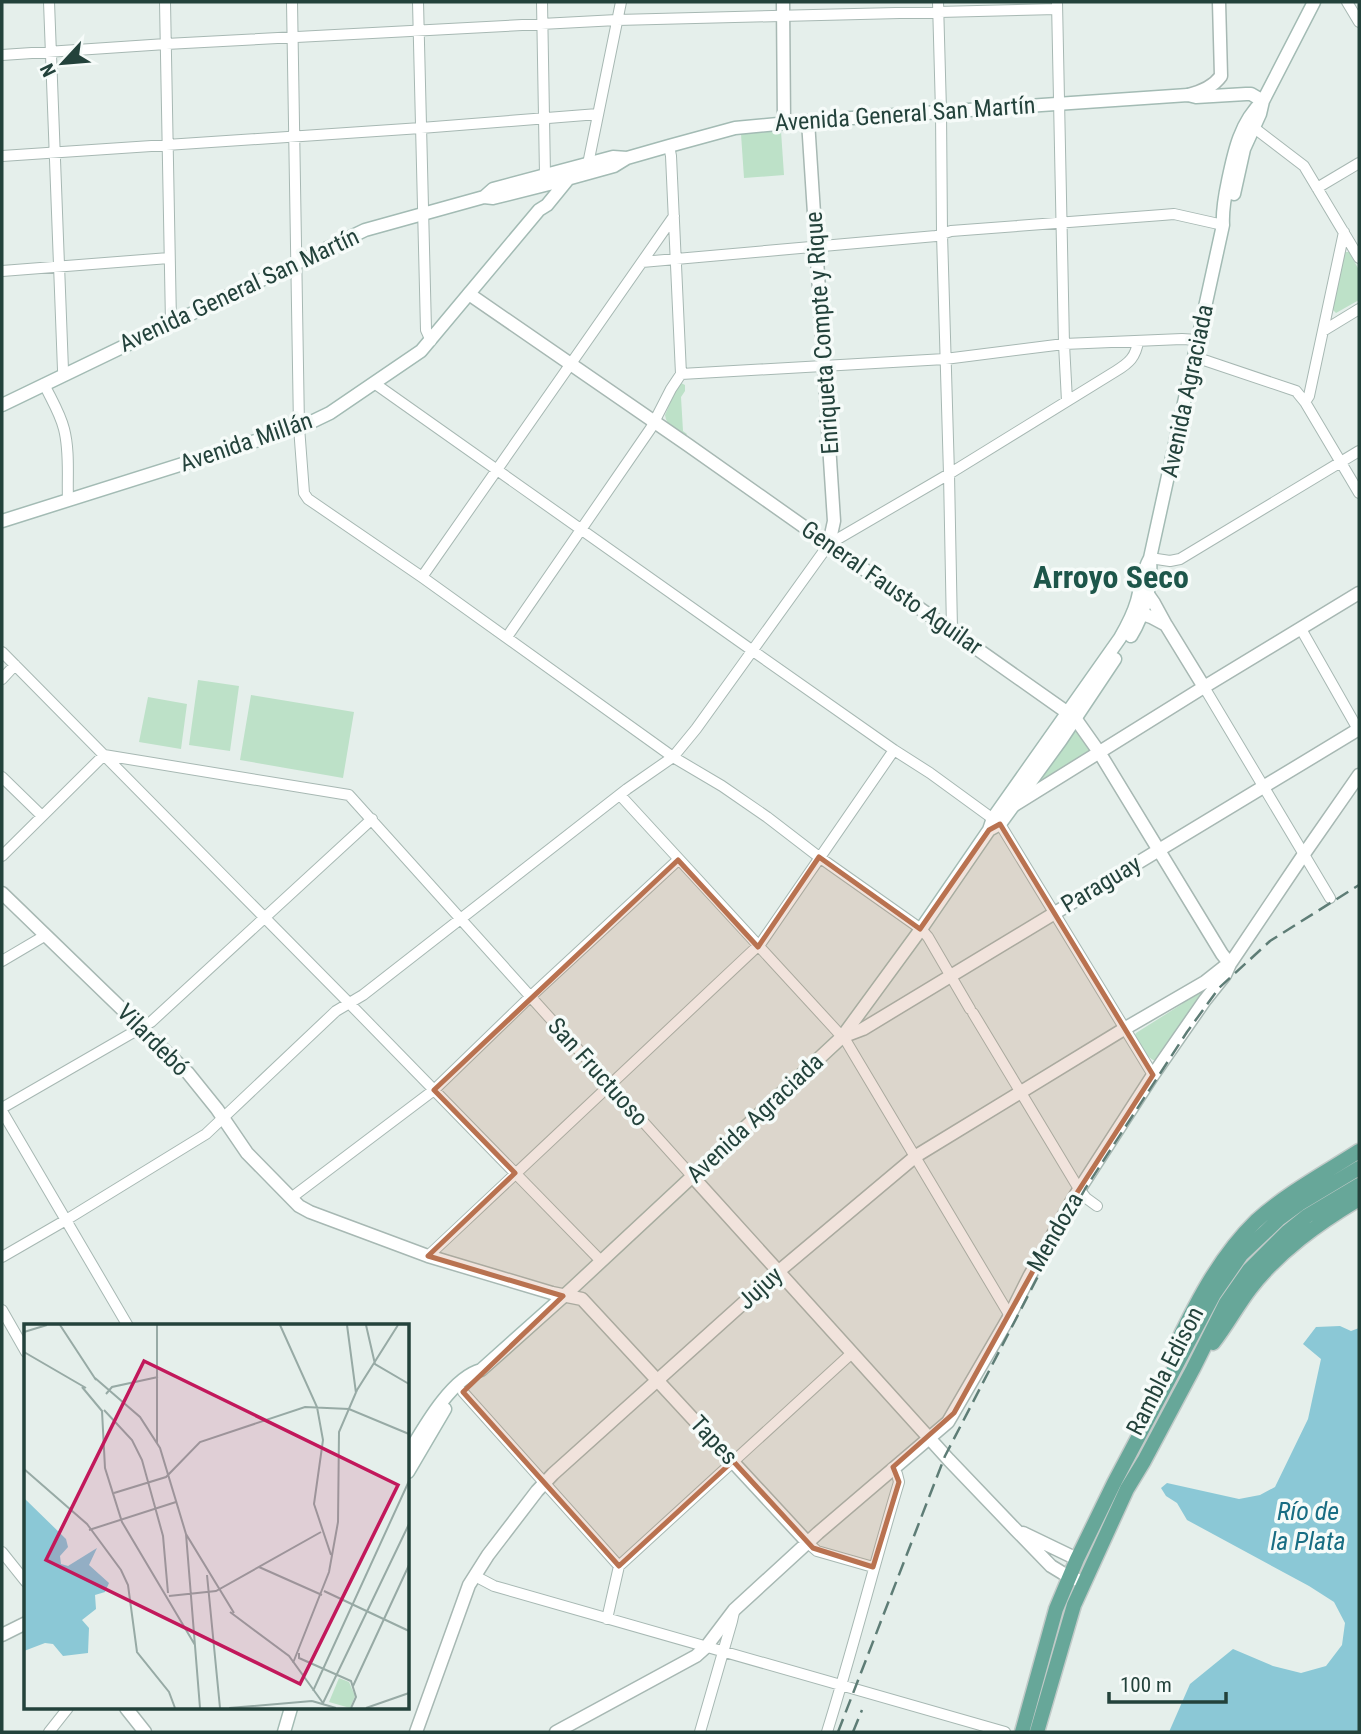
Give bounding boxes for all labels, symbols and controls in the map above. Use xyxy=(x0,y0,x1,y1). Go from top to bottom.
north arrow xyxy=(28,28,98,98)
text: N xyxy=(35,60,61,81)
street label: Avenida General San Martín xyxy=(774,91,1036,137)
street label: Enriqueta Compte y Rique xyxy=(800,211,844,455)
street label: Avenida General San Martín xyxy=(115,222,363,358)
street label: Avenida Agraciada xyxy=(1155,302,1219,480)
street label: Avenida Millán xyxy=(176,406,316,478)
street label: General Fausto Aguilar xyxy=(796,515,988,661)
district label: Arroyo Seco xyxy=(1033,558,1189,596)
street label: Paraguay xyxy=(1056,849,1146,919)
street label: Vilardebó xyxy=(111,998,195,1082)
street label: San Fructuoso xyxy=(542,1012,654,1132)
street label: Avenida Agraciada xyxy=(681,1048,829,1188)
street label: Mendoza xyxy=(1021,1187,1089,1277)
street label: Jujuy xyxy=(732,1261,788,1315)
street label: Rambla Edison xyxy=(1121,1302,1209,1440)
inset map xyxy=(24,1324,410,1710)
street label: Tapes xyxy=(684,1410,744,1470)
water label: Río de la Plata xyxy=(1270,1496,1346,1556)
scale bar xyxy=(1109,1660,1226,1704)
text: 100 m xyxy=(1120,1673,1172,1697)

